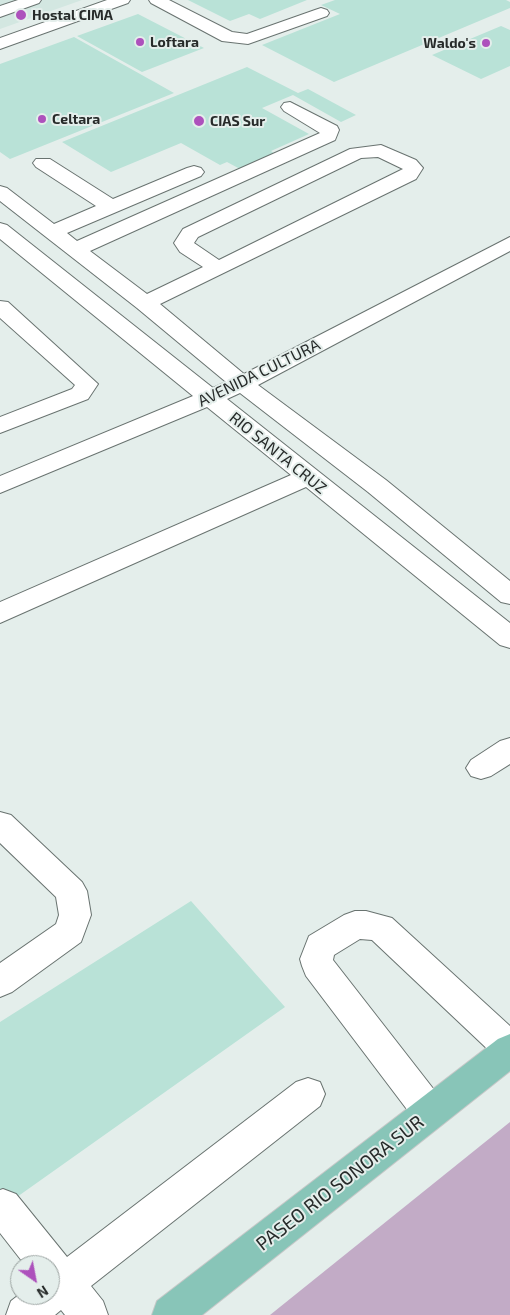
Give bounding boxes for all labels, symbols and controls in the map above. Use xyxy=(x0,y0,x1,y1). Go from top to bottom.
place label: Hostal CIMA xyxy=(32,7,113,23)
marker: Hostal CIMA xyxy=(14,8,28,22)
place label: Loftara xyxy=(150,34,199,50)
place label: Waldo's xyxy=(423,35,476,51)
marker: Loftara xyxy=(134,36,146,48)
marker: Waldo's xyxy=(480,37,492,49)
place label: Celtara xyxy=(52,111,100,127)
marker: Celtara xyxy=(36,113,48,125)
place label: CIAS Sur xyxy=(210,113,265,129)
marker: CIAS Sur xyxy=(192,114,206,128)
street label: AVENIDA CULTURA xyxy=(195,335,323,411)
street label: RIO SANTA CRUZ xyxy=(226,408,330,498)
street label: PASEO RIO SONORA SUR xyxy=(252,1110,428,1256)
north arrow xyxy=(10,1255,60,1305)
text: N xyxy=(34,1282,52,1302)

